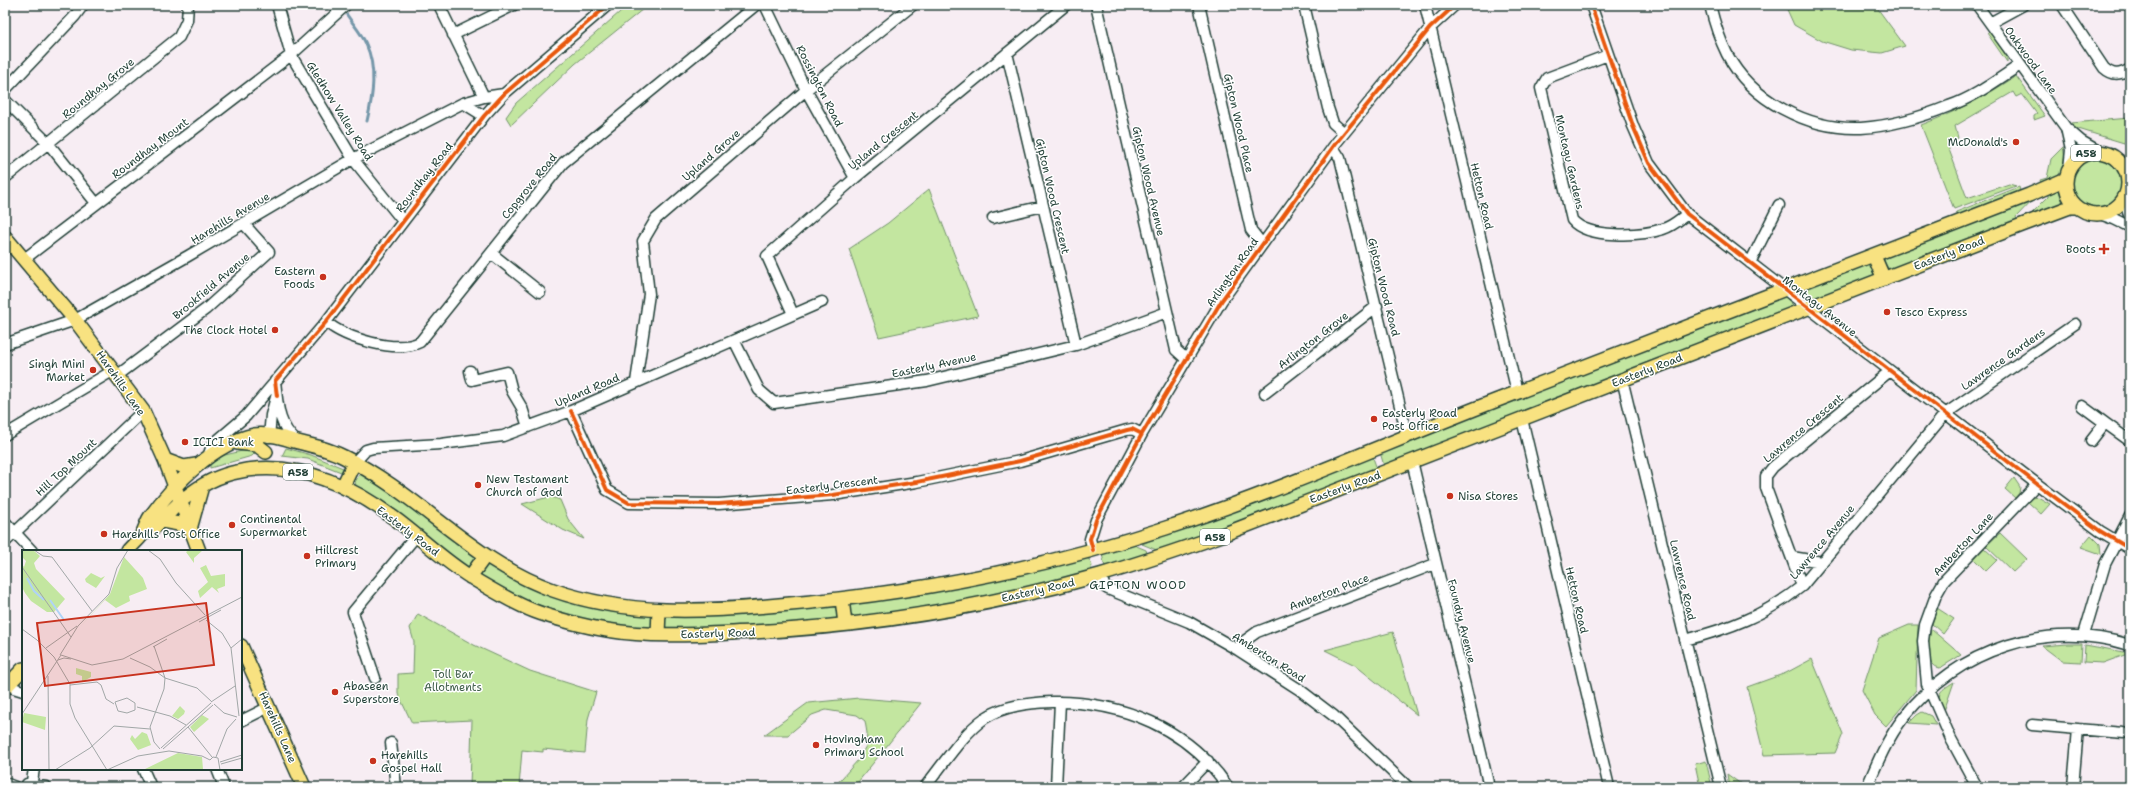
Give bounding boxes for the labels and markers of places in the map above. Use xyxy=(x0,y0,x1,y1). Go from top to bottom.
place label: McDonald's xyxy=(1948,135,2008,150)
marker: McDonald's xyxy=(2011,137,2021,147)
place label: Boots xyxy=(2066,242,2096,257)
marker: Boots xyxy=(2099,244,2109,254)
place label: Eastern Foods xyxy=(274,264,315,292)
marker: Eastern Foods xyxy=(318,272,328,282)
place label: Tesco Express xyxy=(1895,305,1968,320)
marker: Tesco Express xyxy=(1882,307,1892,317)
place label: The Clock Hotel xyxy=(184,323,268,338)
marker: The Clock Hotel xyxy=(270,325,280,335)
place label: Singh Mini Market xyxy=(29,357,85,385)
marker: Singh Mini Market xyxy=(88,365,98,375)
place label: Easterly Road Post Office xyxy=(1382,406,1457,434)
marker: Easterly Road Post Office xyxy=(1369,414,1379,424)
place label: ICICI Bank xyxy=(193,435,254,450)
marker: ICICI Bank xyxy=(180,437,190,447)
place label: New Testament Church of God xyxy=(486,472,569,500)
marker: New Testament Church of God xyxy=(473,480,483,490)
place label: Nisa Stores xyxy=(1458,489,1518,504)
marker: Nisa Stores xyxy=(1445,491,1455,501)
place label: Continental Supermarket xyxy=(240,512,307,540)
marker: Continental Supermarket xyxy=(227,520,237,530)
place label: Harehills Post Office xyxy=(112,527,220,542)
marker: Harehills Post Office xyxy=(99,529,109,539)
place label: Hillcrest Primary xyxy=(315,543,359,571)
marker: Hillcrest Primary xyxy=(302,551,312,561)
place label: Abaseen Superstore xyxy=(343,679,399,707)
marker: Abaseen Superstore xyxy=(330,687,340,697)
place label: Hovingham Primary School xyxy=(824,732,904,760)
marker: Hovingham Primary School xyxy=(811,740,821,750)
place label: Harehills Gospel Hall xyxy=(381,748,443,776)
marker: Harehills Gospel Hall xyxy=(368,756,378,766)

